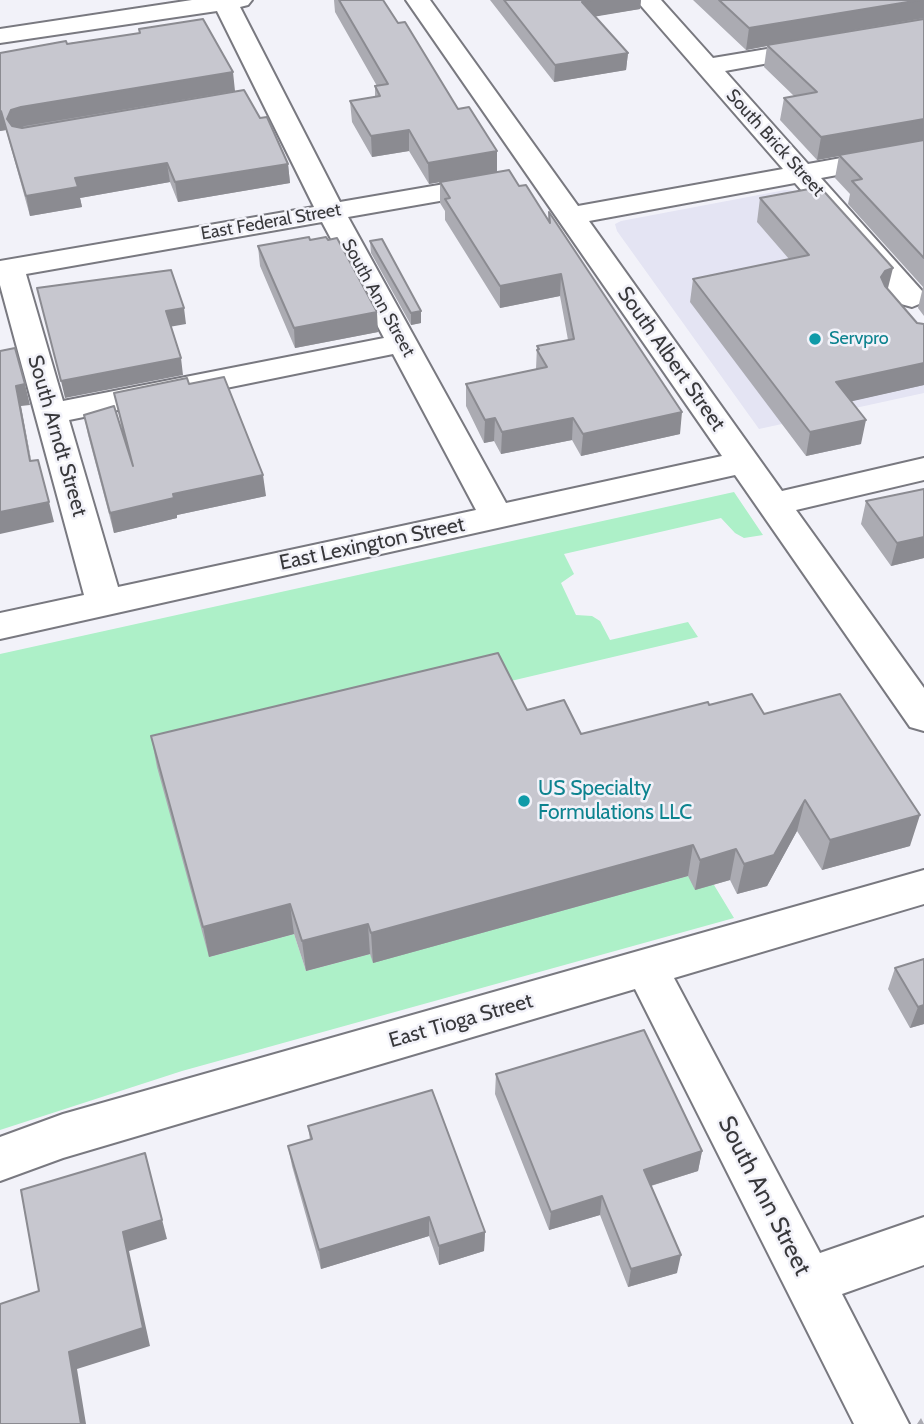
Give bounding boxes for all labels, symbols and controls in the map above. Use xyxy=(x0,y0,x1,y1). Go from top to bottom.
street label: South Brick Street xyxy=(721,85,829,201)
street label: East Federal Street xyxy=(199,199,343,245)
street label: South Ann Street xyxy=(337,235,419,361)
street label: South Albert Street xyxy=(612,282,730,436)
place label: Servpro xyxy=(829,328,889,350)
marker: Servpro xyxy=(807,331,823,347)
street label: South Arndt Street xyxy=(22,352,92,520)
street label: East Lexington Street xyxy=(277,512,467,576)
place label: US Specialty Formulations LLC xyxy=(538,776,692,826)
marker: US Specialty Formulations LLC xyxy=(516,793,532,809)
street label: East Tioga Street xyxy=(386,988,536,1054)
street label: South Ann Street xyxy=(711,1112,817,1280)

